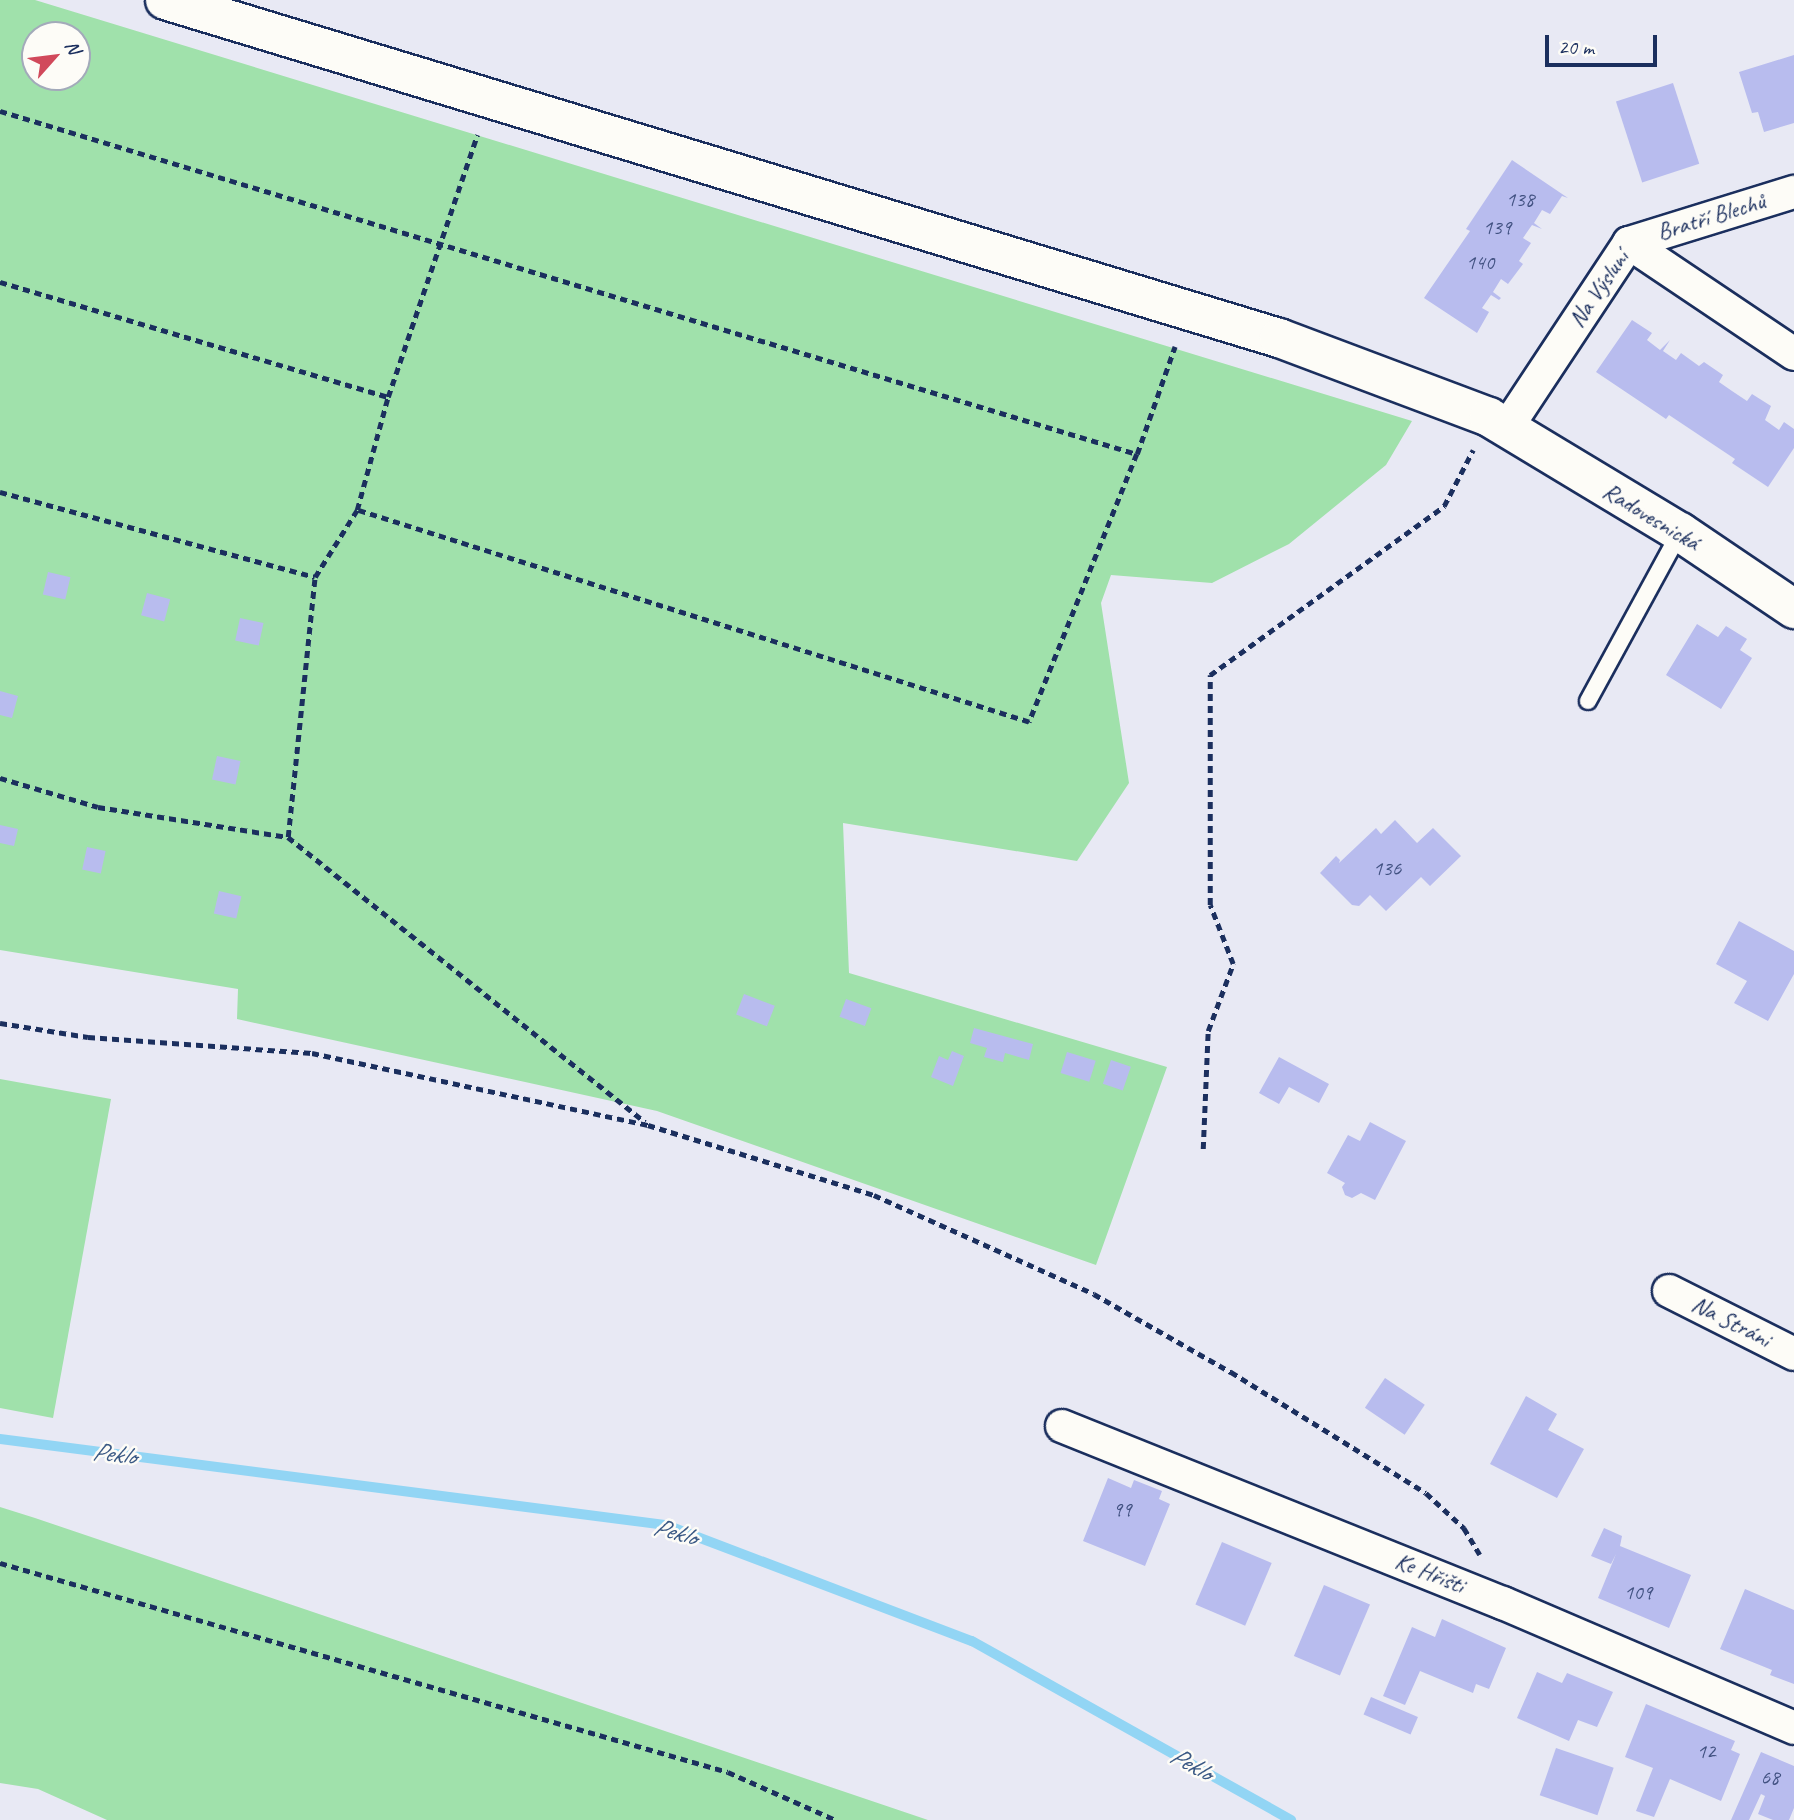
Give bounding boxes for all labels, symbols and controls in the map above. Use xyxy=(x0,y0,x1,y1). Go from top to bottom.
north arrow xyxy=(21,21,91,91)
scale bar xyxy=(1549,21,1661,65)
text: 20 m xyxy=(1558,34,1594,60)
text: N xyxy=(59,36,86,58)
house number: 138 xyxy=(1506,186,1534,212)
street label: Bratří Blechů xyxy=(1654,187,1768,247)
house number: 139 xyxy=(1483,214,1511,240)
street label: Na Výsluní xyxy=(1563,245,1635,333)
house number: 140 xyxy=(1466,249,1494,275)
street label: Radovesnická xyxy=(1597,477,1705,557)
house number: 136 xyxy=(1373,855,1401,881)
street label: Na Stráni xyxy=(1687,1290,1775,1354)
water label: Peklo xyxy=(91,1436,137,1472)
house number: 99 xyxy=(1113,1496,1131,1522)
water label: Peklo xyxy=(650,1511,700,1553)
street label: Ke Hřišti xyxy=(1391,1546,1469,1600)
house number: 109 xyxy=(1624,1579,1652,1605)
house number: 12 xyxy=(1697,1738,1715,1764)
water label: Peklo xyxy=(1165,1740,1217,1788)
house number: 68 xyxy=(1761,1764,1779,1790)

